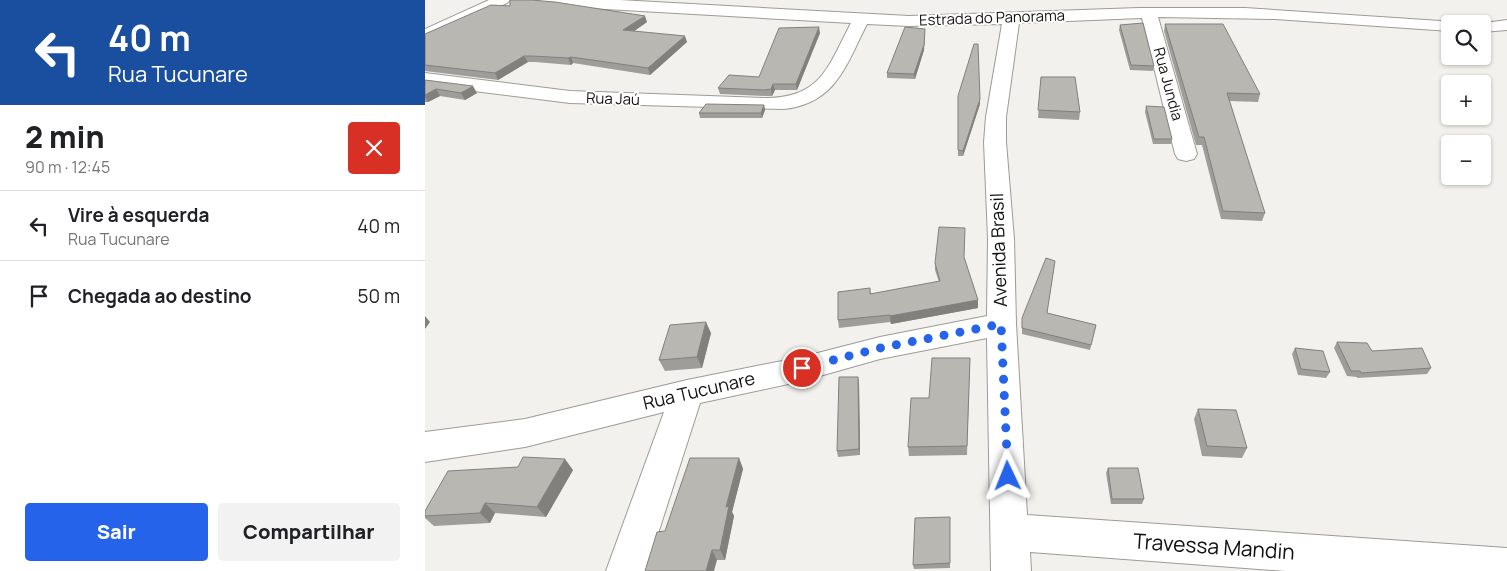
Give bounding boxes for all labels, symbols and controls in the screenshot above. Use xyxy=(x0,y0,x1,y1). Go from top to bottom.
street label: Estrada do Panorama xyxy=(919,4,1065,31)
text: 40 m xyxy=(108,14,191,62)
map controls xyxy=(1441,15,1491,185)
button: search xyxy=(1441,15,1491,65)
icon: left xyxy=(25,20,90,85)
street label: Rua Jundia xyxy=(1149,45,1188,123)
text: Rua Tucunare xyxy=(108,59,248,89)
button: + xyxy=(1441,75,1491,125)
street label: Rua Jaú xyxy=(586,87,640,110)
text: 2 min xyxy=(25,116,105,157)
button: close xyxy=(348,122,400,174)
button: − xyxy=(1441,135,1491,185)
text: 90 m · 12:45 xyxy=(25,156,110,178)
street label: Avenida Brasil xyxy=(984,193,1012,307)
text: Vire à esquerda xyxy=(68,202,209,228)
icon: left xyxy=(25,212,53,240)
text: 40 m xyxy=(357,213,400,239)
text: Rua Tucunare xyxy=(68,228,170,250)
icon: arrive xyxy=(25,282,53,310)
text: Chegada ao destino xyxy=(68,283,251,309)
text: 50 m xyxy=(358,283,400,309)
pin xyxy=(781,347,823,389)
icon: arrive xyxy=(788,354,816,382)
street label: Rua Tucunare xyxy=(640,365,757,415)
position arrow xyxy=(981,449,1033,501)
button: Sair xyxy=(25,503,208,561)
button: Compartilhar xyxy=(218,503,400,561)
street label: Travessa Mandin xyxy=(1132,526,1296,566)

